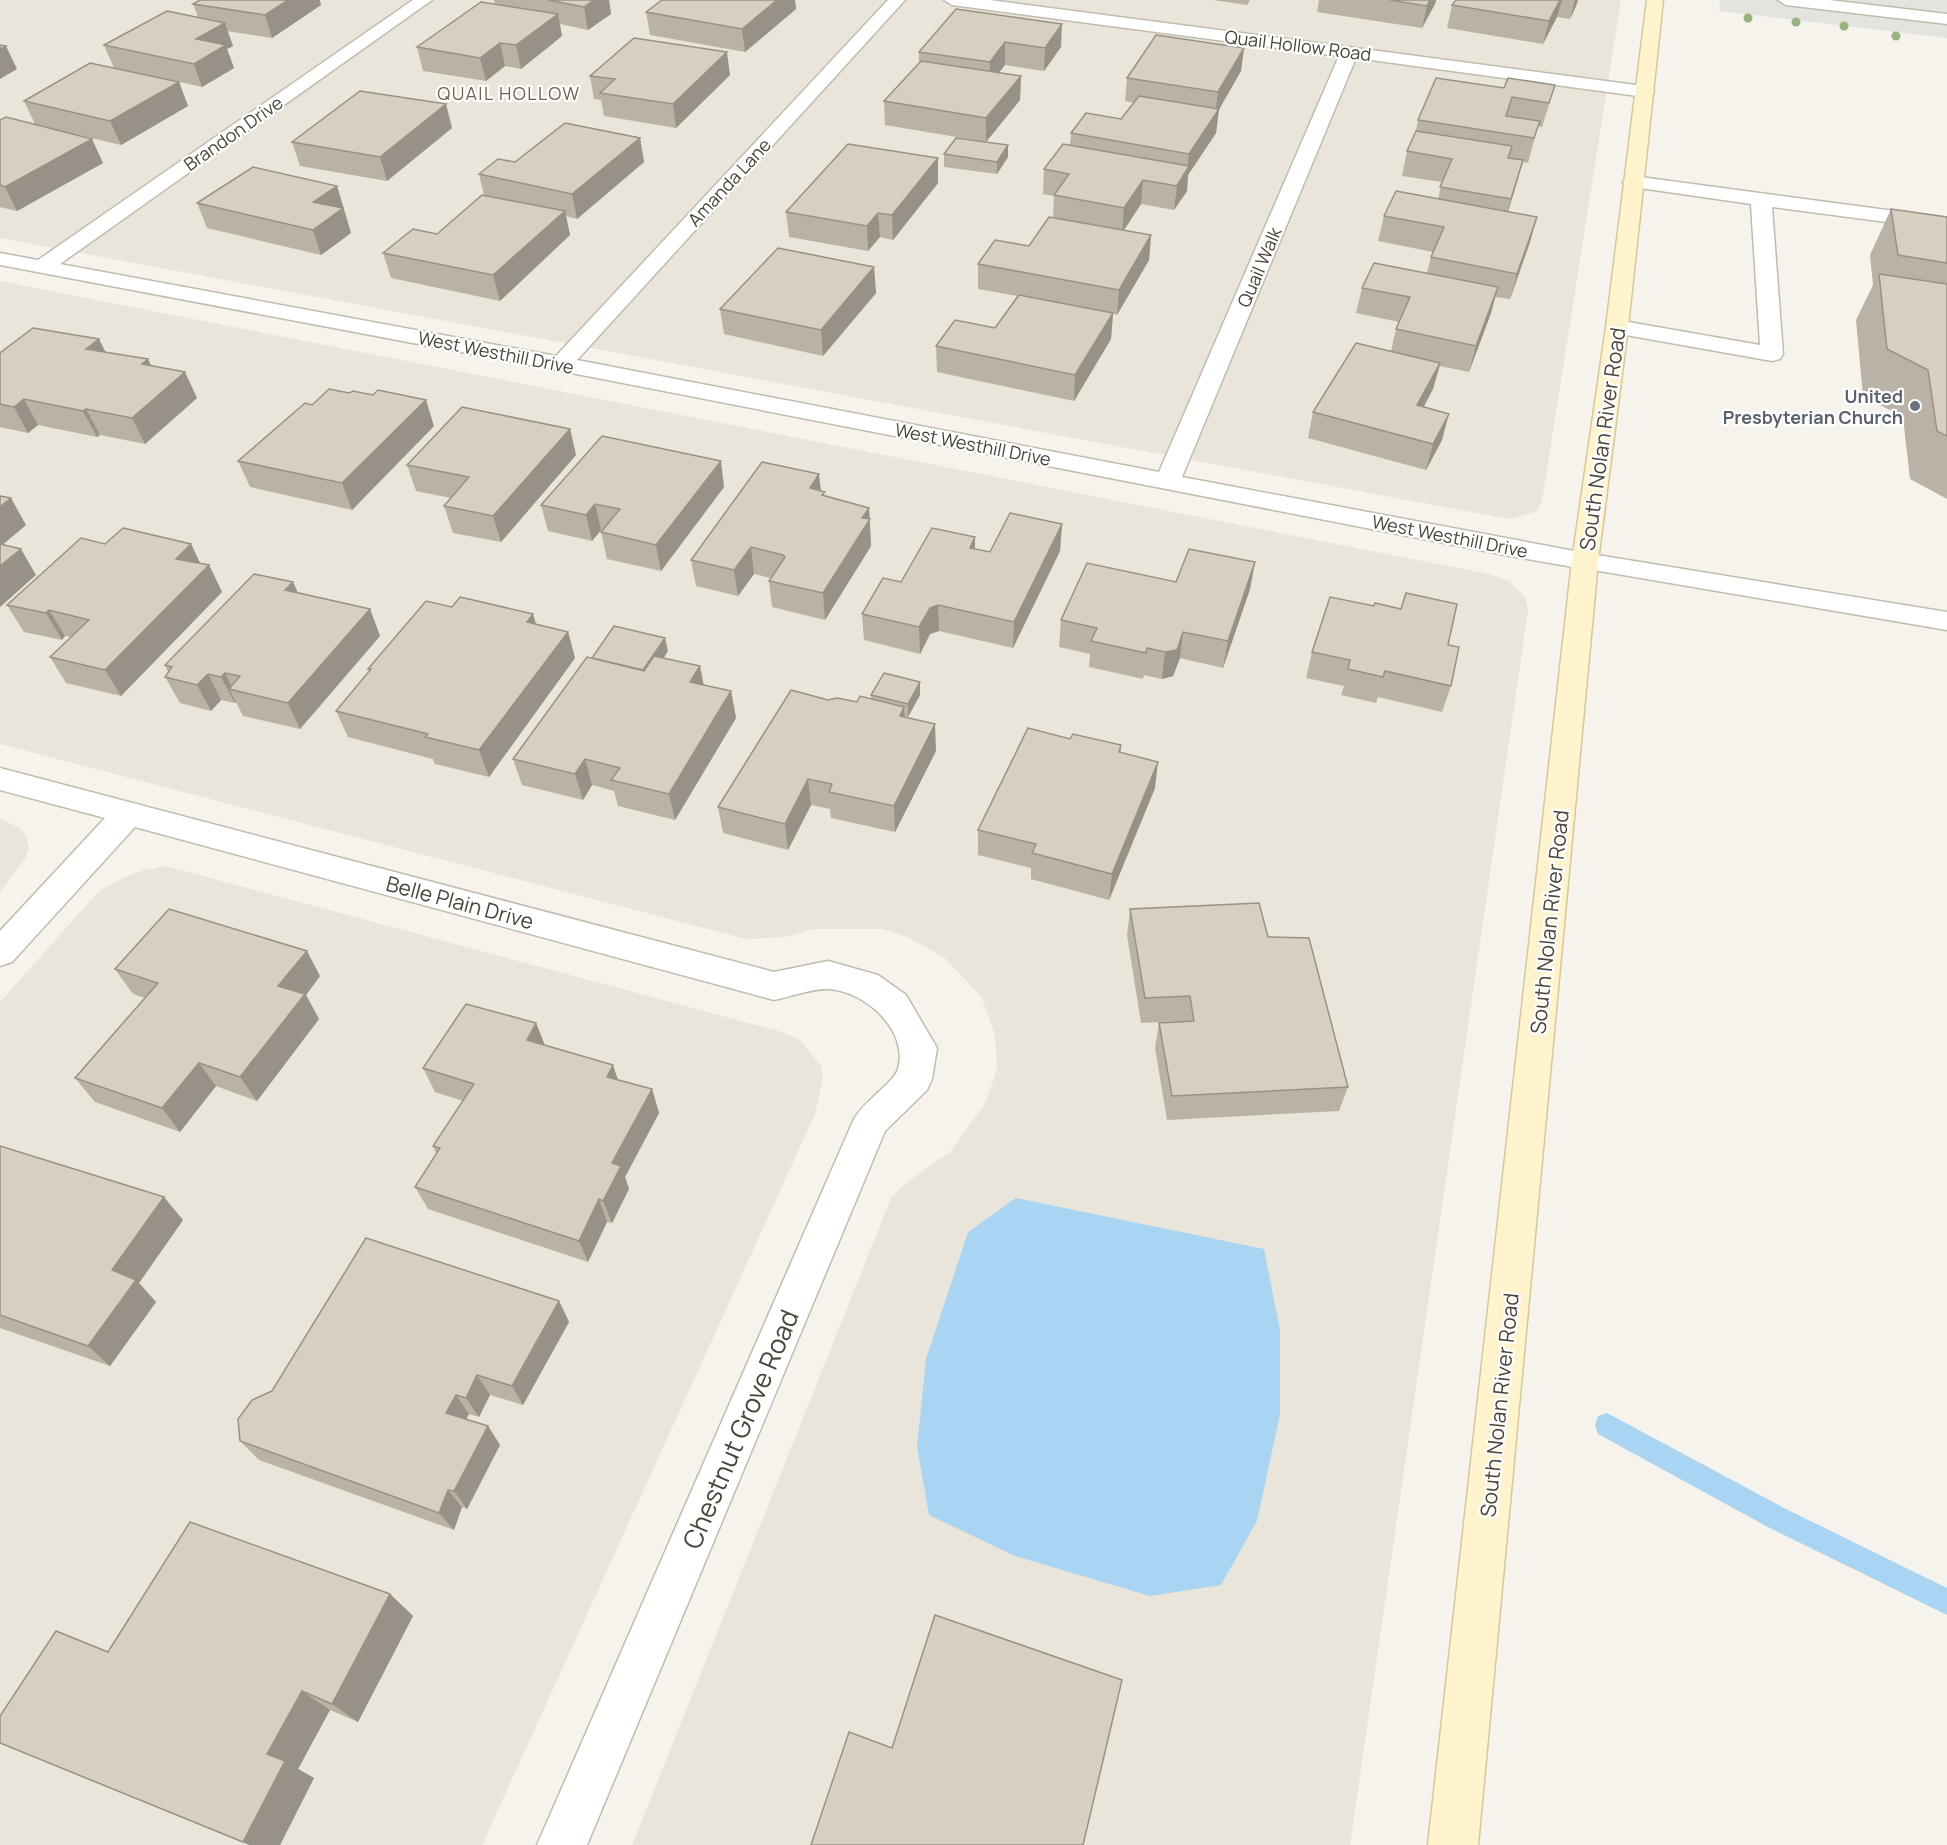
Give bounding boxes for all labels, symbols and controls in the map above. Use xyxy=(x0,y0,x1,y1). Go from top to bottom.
street label: Quail Hollow Road xyxy=(1223,24,1373,66)
district label: QUAIL HOLLOW xyxy=(437,81,581,105)
street label: Brandon Drive xyxy=(179,90,287,176)
street label: Amanda Lane xyxy=(682,133,776,231)
street label: Quail Walk xyxy=(1231,222,1287,311)
street label: West Westhill Drive xyxy=(416,325,576,379)
street label: South Nolan River Road xyxy=(1572,326,1632,552)
place label: United Presbyterian Church xyxy=(1723,384,1903,429)
marker: United Presbyterian Church xyxy=(1908,399,1922,413)
street label: West Westhill Drive xyxy=(893,417,1053,471)
street label: West Westhill Drive xyxy=(1370,509,1530,563)
street label: South Nolan River Road xyxy=(1523,809,1575,1035)
street label: Belle Plain Drive xyxy=(383,869,537,935)
street label: South Nolan River Road xyxy=(1473,1292,1525,1518)
street label: Chestnut Grove Road xyxy=(673,1304,807,1554)

